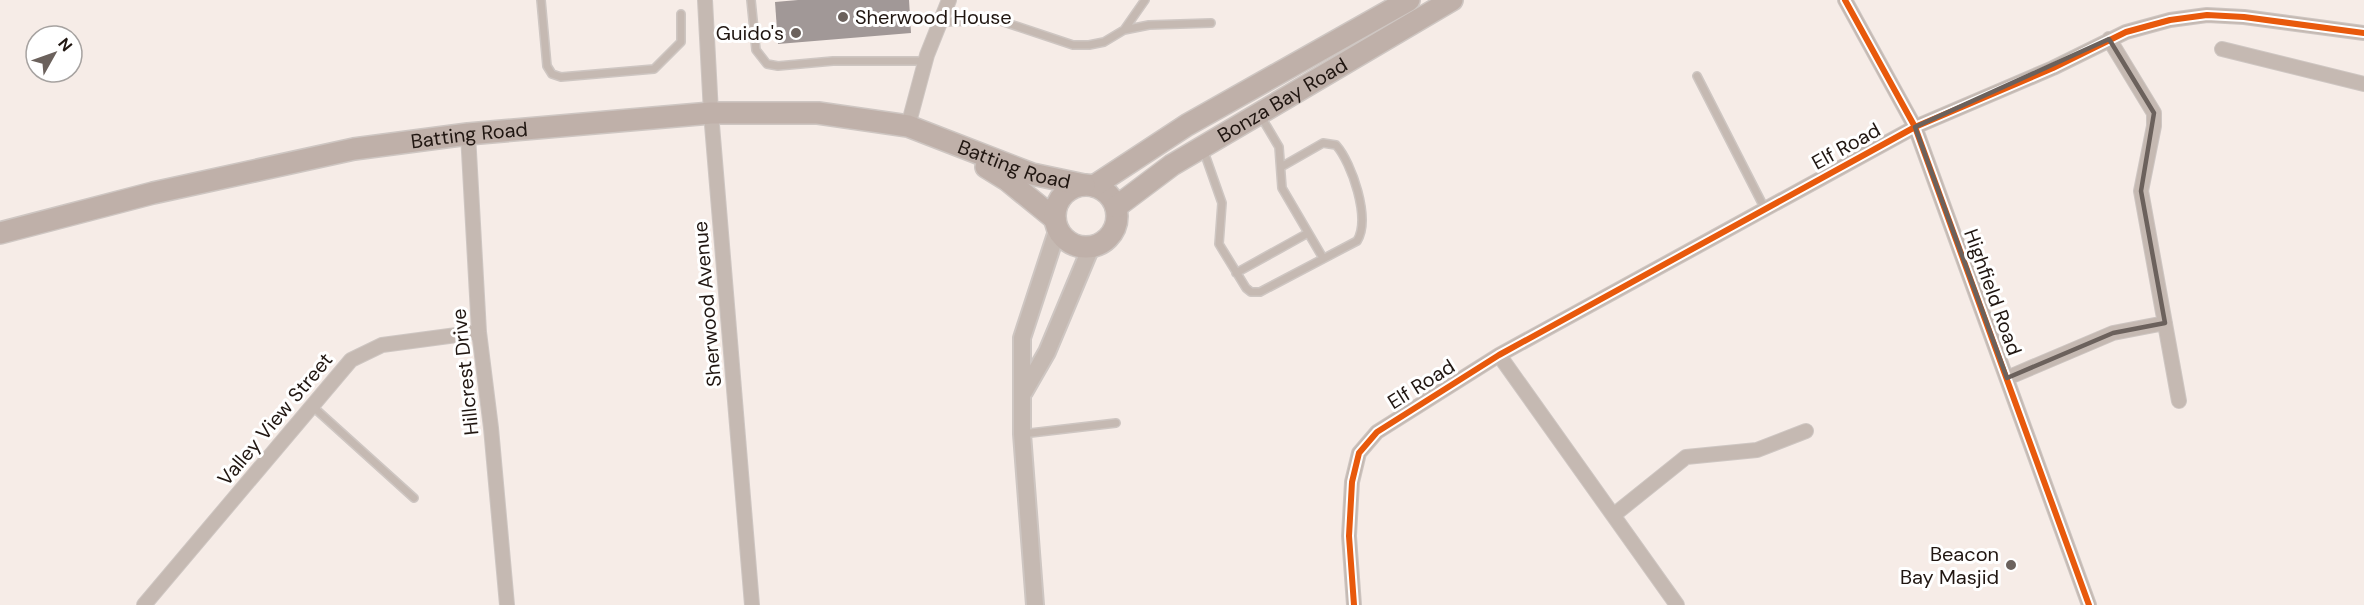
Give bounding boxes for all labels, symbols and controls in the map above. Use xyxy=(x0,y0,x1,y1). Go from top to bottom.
place label: Sherwood House xyxy=(855,4,1012,30)
marker: Sherwood House xyxy=(836,10,850,24)
place label: Guido's xyxy=(716,20,784,46)
north arrow xyxy=(24,24,84,84)
marker: Guido's xyxy=(789,26,803,40)
text: N xyxy=(53,33,77,56)
street label: Bonza Bay Road xyxy=(1213,52,1352,148)
street label: Batting Road xyxy=(409,116,529,154)
street label: Elf Road xyxy=(1807,117,1885,175)
street label: Batting Road xyxy=(954,134,1073,195)
street label: Sherwood Avenue xyxy=(687,220,727,388)
street label: Highfield Road xyxy=(1958,225,2028,359)
street label: Hillcrest Drive xyxy=(445,307,485,437)
street label: Valley View Street xyxy=(212,347,338,491)
street label: Elf Road xyxy=(1383,353,1459,415)
place label: Beacon Bay Masjid xyxy=(1900,541,1999,590)
marker: Beacon Bay Masjid xyxy=(2004,558,2018,572)

